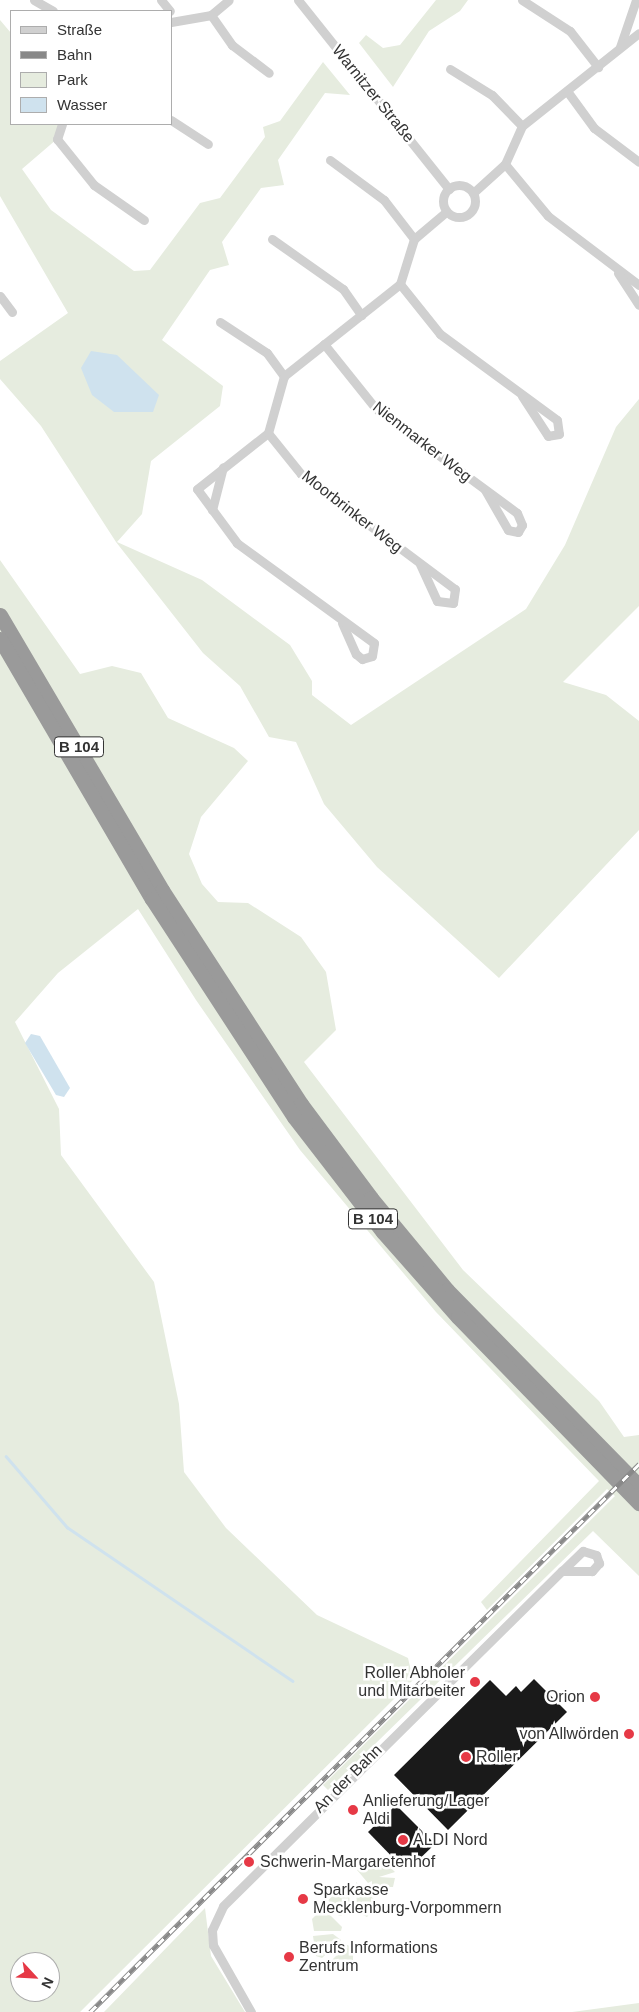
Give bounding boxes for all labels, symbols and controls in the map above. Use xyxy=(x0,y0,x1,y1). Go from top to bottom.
legend xyxy=(10,10,172,125)
text: Straße xyxy=(57,21,102,38)
street label: Warnitzer Straße xyxy=(328,41,418,147)
text: Bahn xyxy=(57,46,92,63)
text: Park xyxy=(57,71,88,88)
text: Wasser xyxy=(57,96,107,113)
street label: Nienmarker Weg xyxy=(369,398,475,486)
street label: Moorbrinker Weg xyxy=(298,467,406,557)
road number: B 104 xyxy=(53,734,105,760)
road number: B 104 xyxy=(347,1206,399,1232)
place label: Roller Abholer und Mitarbeiter xyxy=(358,1663,465,1701)
marker: Roller Abholer und Mitarbeiter xyxy=(469,1676,481,1688)
place label: Orion xyxy=(546,1687,585,1707)
marker: Orion xyxy=(589,1691,601,1703)
place label: von Allwörden xyxy=(518,1724,619,1744)
marker: von Allwörden xyxy=(623,1728,635,1740)
street label: An der Bahn xyxy=(310,1741,386,1817)
place label: Roller xyxy=(476,1747,518,1767)
marker: Roller xyxy=(460,1751,472,1763)
place label: Anlieferung/Lager Aldi xyxy=(363,1791,489,1829)
marker: Anlieferung/Lager Aldi xyxy=(347,1804,359,1816)
place label: ALDI Nord xyxy=(413,1830,488,1850)
marker: ALDI Nord xyxy=(397,1834,409,1846)
place label: Schwerin-Margaretenhof xyxy=(260,1852,435,1872)
marker: Schwerin-Margaretenhof xyxy=(242,1855,256,1869)
place label: Sparkasse Mecklenburg-Vorpommern xyxy=(313,1880,502,1918)
marker: Sparkasse Mecklenburg-Vorpommern xyxy=(297,1893,309,1905)
place label: Berufs Informations Zentrum xyxy=(299,1938,438,1976)
marker: Berufs Informations Zentrum xyxy=(283,1951,295,1963)
north arrow xyxy=(10,1952,60,2002)
text: N xyxy=(38,1975,57,1991)

